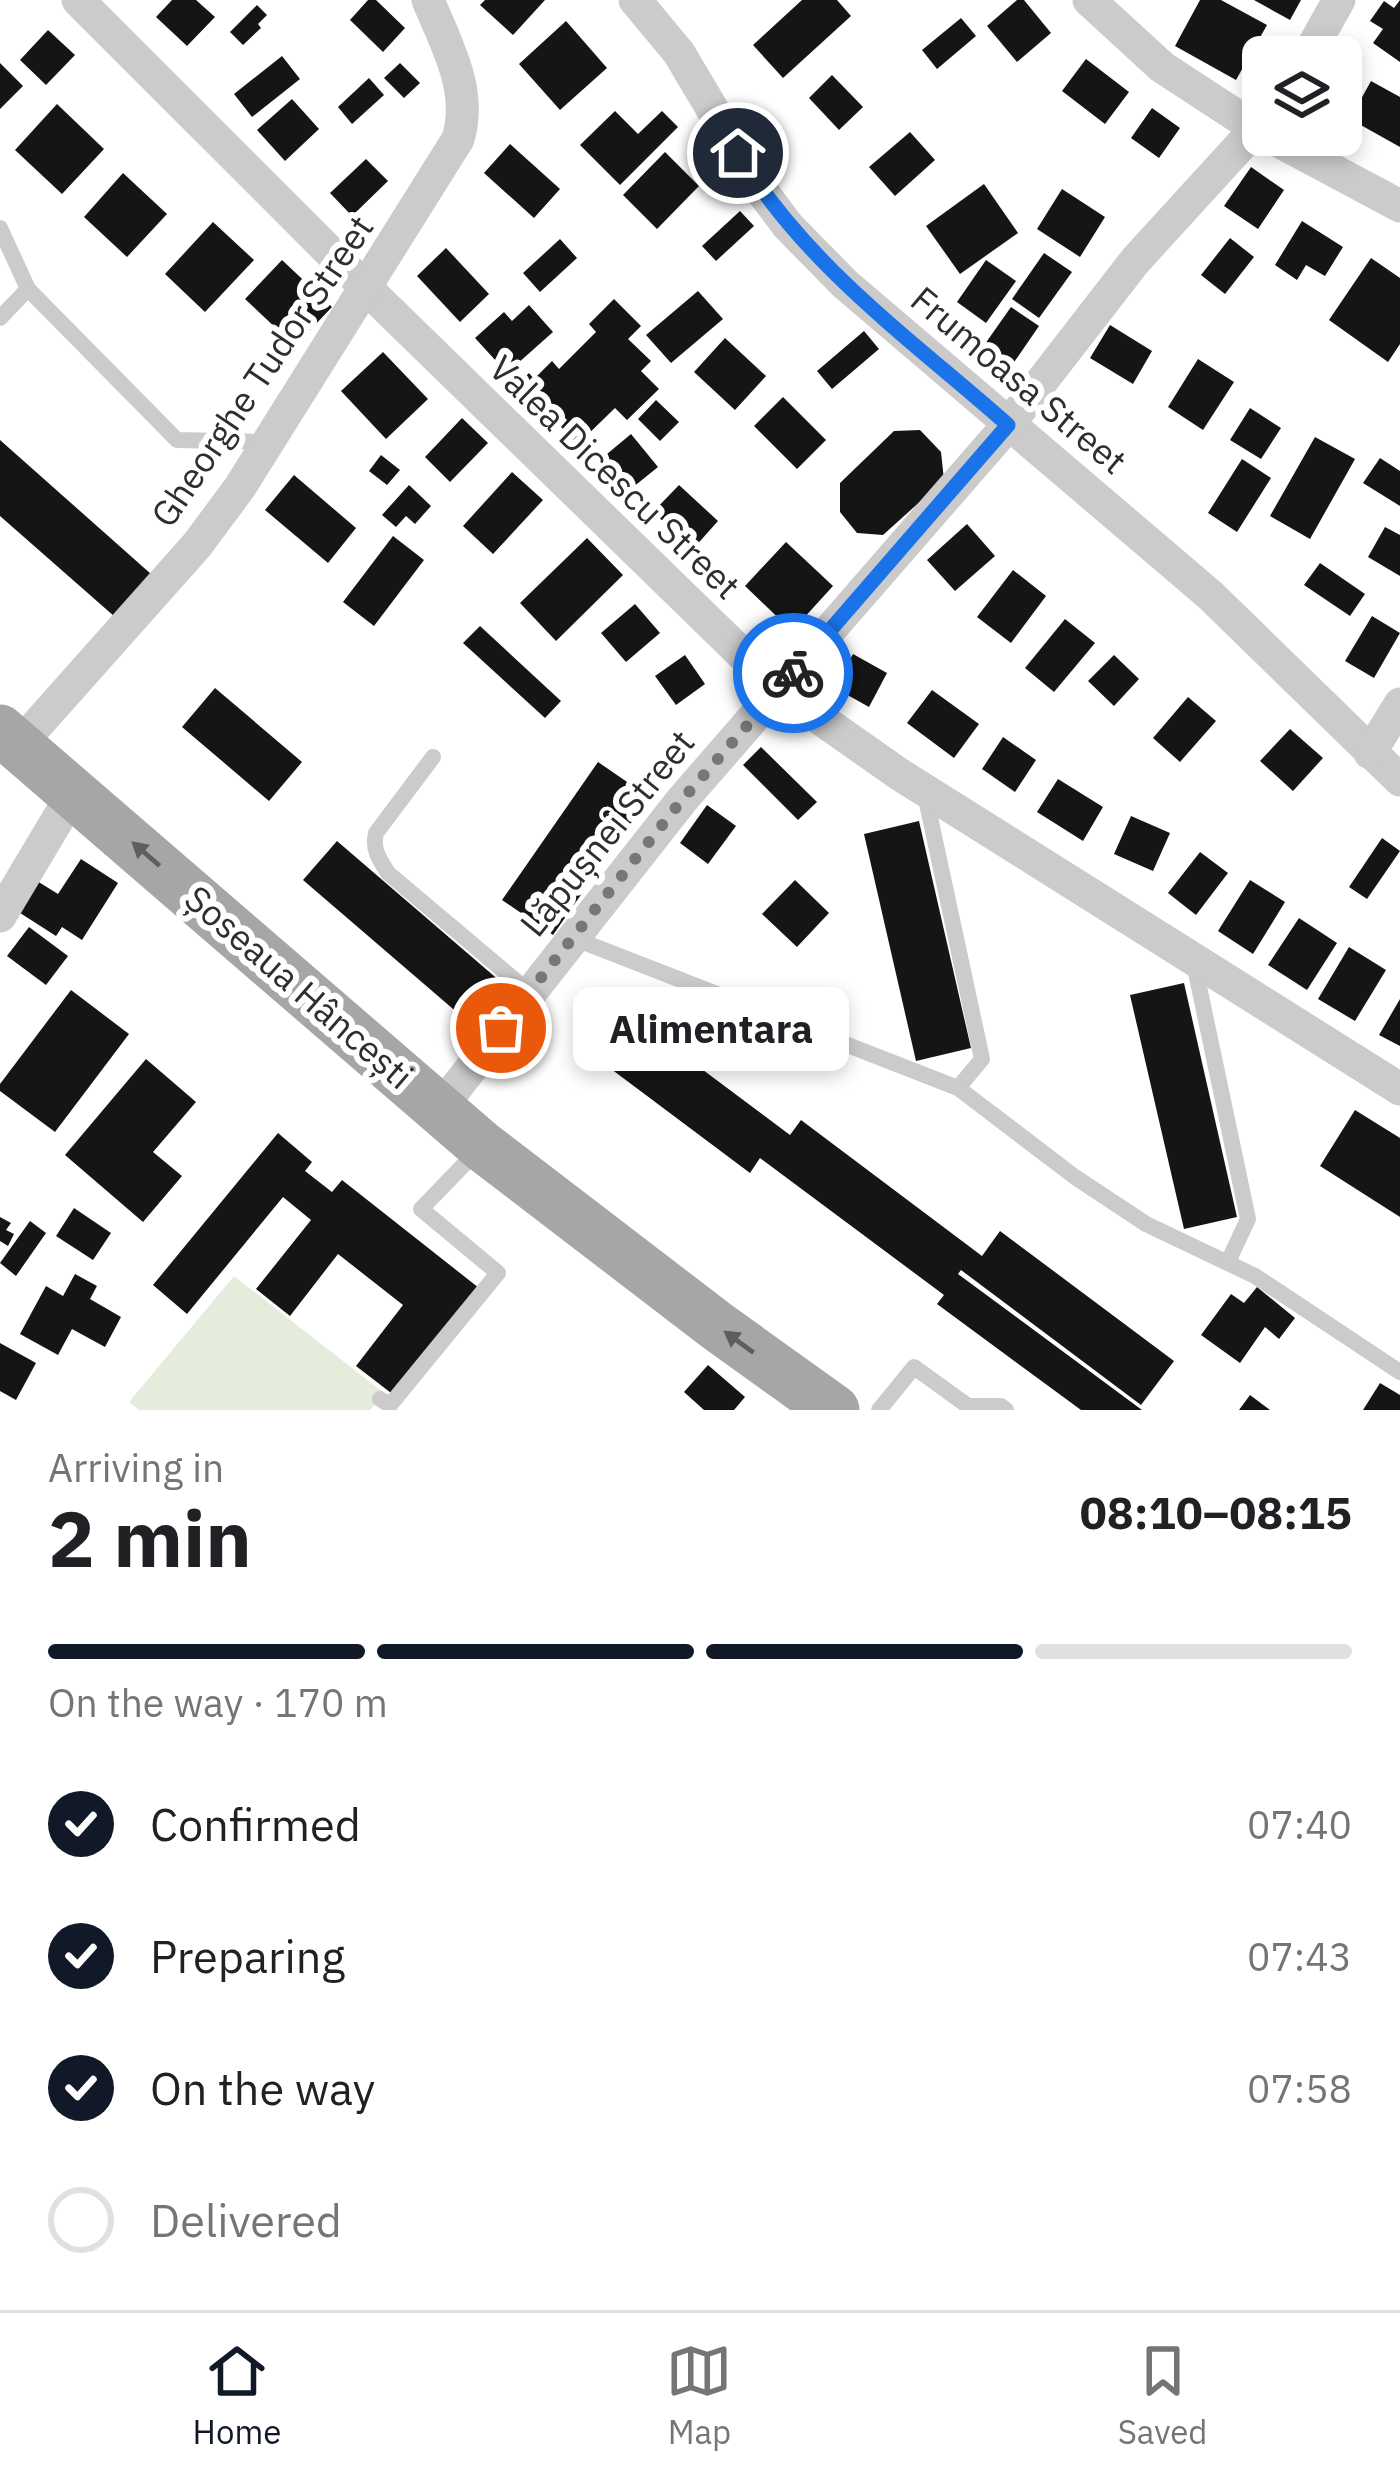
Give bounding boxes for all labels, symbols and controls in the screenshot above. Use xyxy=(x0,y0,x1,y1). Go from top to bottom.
map controls xyxy=(1242,36,1362,156)
button: layers xyxy=(1242,36,1362,156)
pin xyxy=(687,102,789,204)
icon: home xyxy=(705,120,771,186)
street label: Gheorghe Tudor Street xyxy=(140,206,383,536)
street label: Frumoasa Street xyxy=(902,276,1137,484)
street label: Valea Dicescu Street xyxy=(480,345,751,609)
courier xyxy=(733,613,853,733)
icon: bike xyxy=(760,640,826,706)
street label: Lăpușnei Street xyxy=(509,720,704,946)
one-way arrow xyxy=(132,842,162,868)
street label: Șoseaua Hâncești xyxy=(175,875,423,1099)
pin xyxy=(450,977,552,1079)
callout: Alimentara xyxy=(573,986,849,1070)
icon: bag xyxy=(468,995,534,1061)
text: Alimentara xyxy=(609,1003,813,1054)
one-way arrow xyxy=(723,1331,755,1354)
text: Arriving in xyxy=(48,1442,224,1493)
text: 08:10–08:15 xyxy=(1080,1483,1352,1541)
text: 2 min xyxy=(48,1487,252,1588)
text: On the way · 170 m xyxy=(48,1677,388,1728)
icon: check xyxy=(48,1791,114,1857)
text: Confirmed xyxy=(150,1795,361,1853)
text: 07:40 xyxy=(1247,1799,1352,1850)
icon: check xyxy=(48,1923,114,1989)
text: Preparing xyxy=(150,1927,345,1985)
text: 07:43 xyxy=(1247,1931,1352,1982)
icon: check xyxy=(48,2055,114,2121)
text: On the way xyxy=(150,2059,375,2117)
text: 07:58 xyxy=(1247,2063,1352,2114)
text: Delivered xyxy=(150,2191,342,2249)
tab: Home xyxy=(193,2338,281,2453)
tab: Map xyxy=(666,2338,732,2453)
tab: Saved xyxy=(1118,2338,1207,2453)

